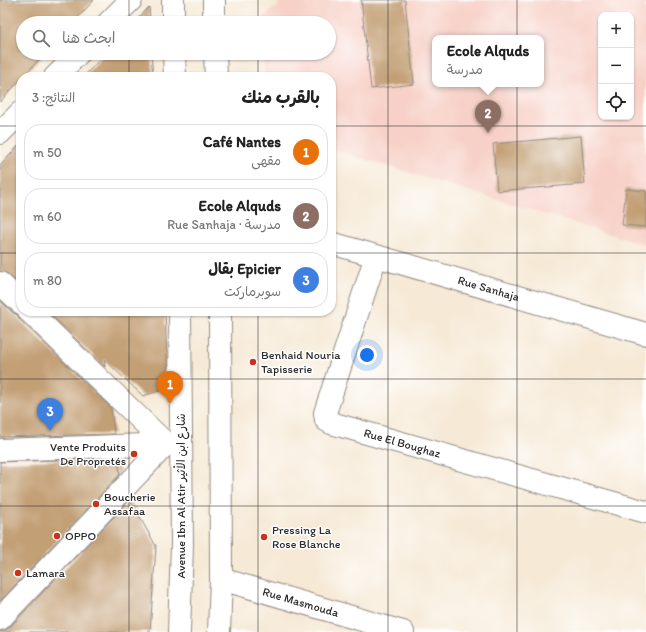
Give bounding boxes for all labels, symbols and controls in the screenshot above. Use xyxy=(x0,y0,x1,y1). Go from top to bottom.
map controls xyxy=(598,12,634,120)
button: + xyxy=(598,12,634,48)
search box xyxy=(16,16,336,60)
icon: search xyxy=(30,27,52,49)
text: ابحث هنا xyxy=(62,29,116,47)
popup xyxy=(432,35,544,87)
text: Ecole Alquds xyxy=(447,42,529,60)
button: − xyxy=(598,48,634,84)
text: مدرسة xyxy=(447,62,483,77)
button: locate xyxy=(598,84,634,120)
text: بالقرب منك xyxy=(242,87,320,107)
text: النتائج: 3 xyxy=(32,90,75,105)
pin: 2 xyxy=(475,100,501,133)
text: Café Nantes xyxy=(203,133,281,151)
text: 50 m xyxy=(33,145,62,160)
text: 1 xyxy=(303,145,309,160)
text: مقهى xyxy=(251,153,281,168)
text: Ecole Alquds xyxy=(199,197,281,215)
text: 60 m xyxy=(33,209,62,224)
text: 2 xyxy=(303,209,309,224)
text: مدرسة · Rue Sanhaja xyxy=(167,217,281,232)
text: Epicier بقال xyxy=(208,260,281,278)
text: 80 m xyxy=(33,273,62,288)
text: 3 xyxy=(302,273,310,288)
street label: Rue Sanhaja xyxy=(456,273,521,304)
text: سوبرماركت xyxy=(224,284,281,299)
your location xyxy=(357,345,377,365)
place label: Benhaid Nouria Tapisserie xyxy=(261,348,341,376)
marker: Benhaid Nouria Tapisserie xyxy=(248,357,258,367)
pin: 1 xyxy=(157,371,183,404)
pin: 3 xyxy=(37,398,63,431)
street label: Avenue Ibn Al Atir شارع ابن الأثير xyxy=(173,413,190,579)
street label: Rue El Boughaz xyxy=(362,426,443,461)
place label: Vente Produits De Propretés xyxy=(50,440,126,468)
marker: Vente Produits De Propretés xyxy=(129,449,139,459)
place label: Boucherie Assafaa xyxy=(104,490,156,518)
marker: Boucherie Assafaa xyxy=(91,499,101,509)
place label: Pressing La Rose Blanche xyxy=(272,523,341,551)
place label: OPPO xyxy=(65,529,96,543)
marker: OPPO xyxy=(52,531,62,541)
marker: Pressing La Rose Blanche xyxy=(259,532,269,542)
place label: Lamara xyxy=(26,566,66,580)
marker: Lamara xyxy=(13,568,23,578)
street label: Rue Masmouda xyxy=(261,584,341,620)

